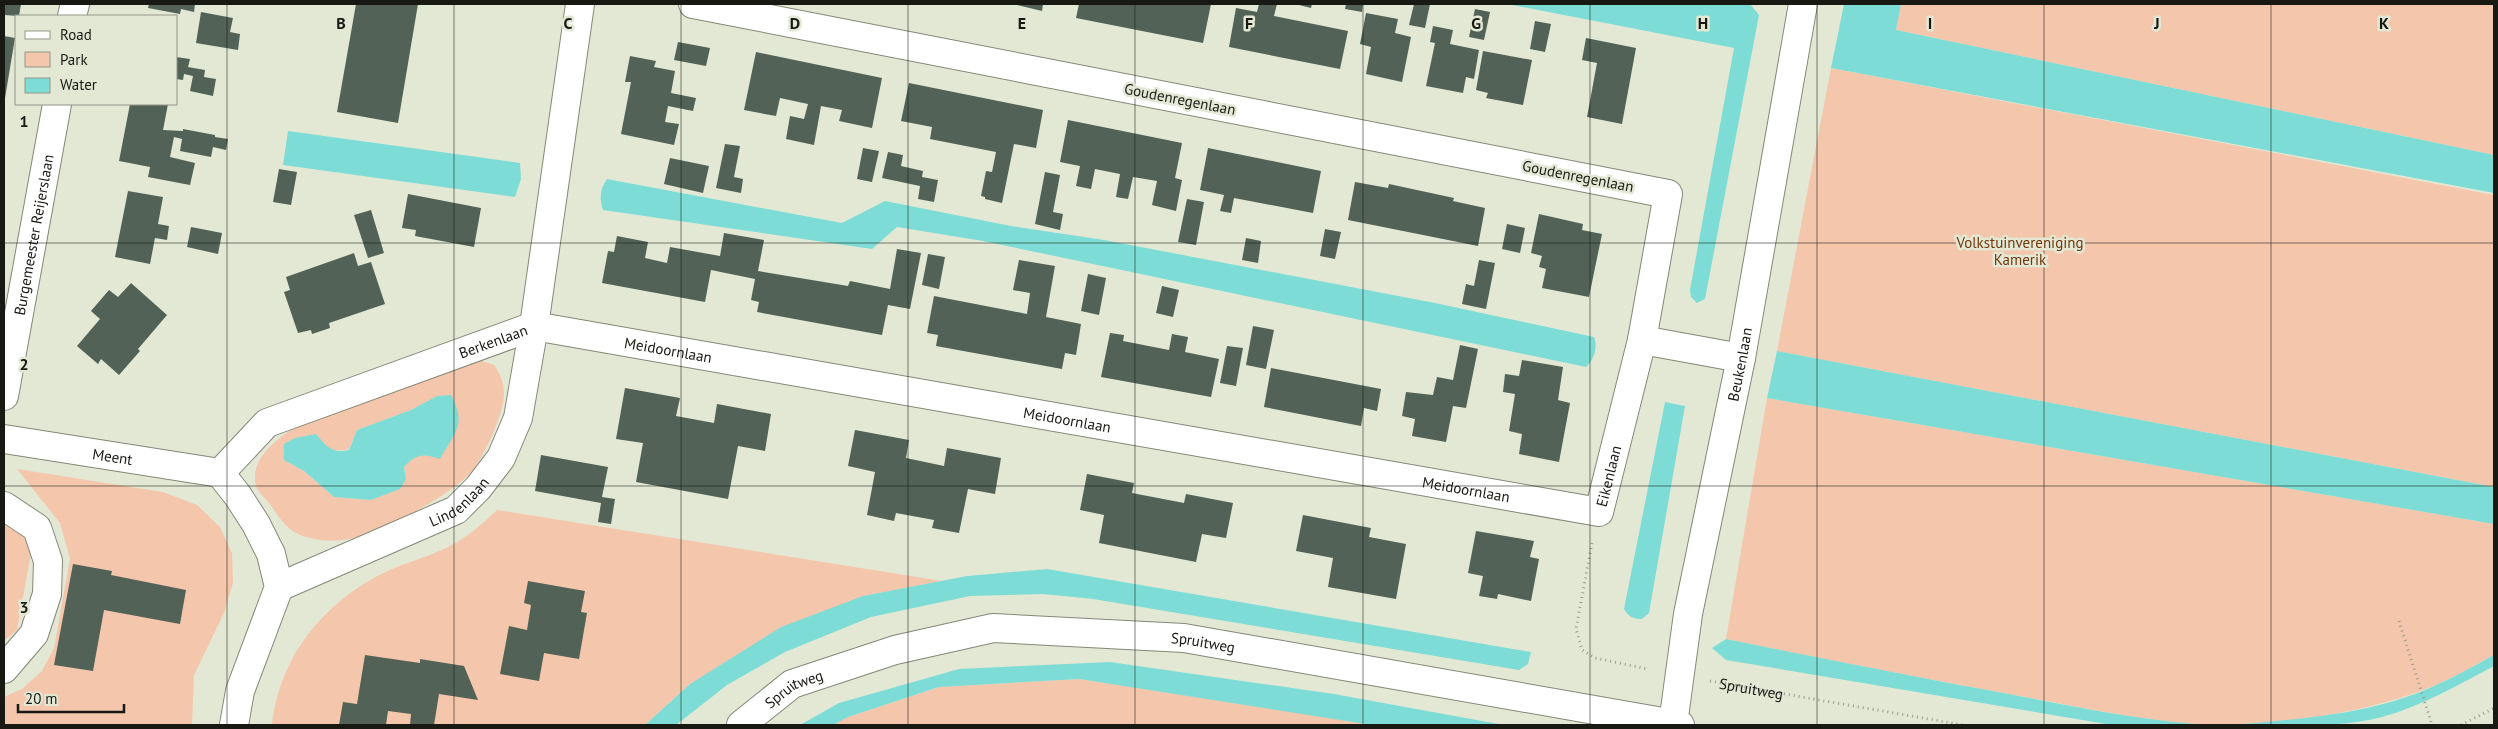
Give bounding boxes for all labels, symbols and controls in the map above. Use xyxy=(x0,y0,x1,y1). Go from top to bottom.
text: B xyxy=(336,13,346,33)
text: C xyxy=(564,13,573,33)
text: D xyxy=(790,13,800,33)
text: E xyxy=(1018,13,1026,33)
text: F xyxy=(1245,13,1253,33)
text: G xyxy=(1471,13,1481,33)
text: H xyxy=(1698,13,1708,33)
text: I xyxy=(1928,13,1932,33)
text: J xyxy=(2153,13,2160,33)
text: K xyxy=(2379,13,2389,33)
legend xyxy=(15,15,178,105)
text: Road xyxy=(60,25,92,44)
text: Park xyxy=(60,50,88,69)
text: Water xyxy=(60,75,97,94)
street label: Goudenregenlaan xyxy=(1123,79,1237,119)
text: 1 xyxy=(19,111,29,131)
street label: Burgemeester Reijerslaan xyxy=(9,153,57,317)
street label: Goudenregenlaan xyxy=(1521,156,1635,196)
park label: Volkstuinvereniging Kamerik xyxy=(1956,233,2083,269)
street label: Berkenlaan xyxy=(456,320,530,362)
street label: Beukenlaan xyxy=(1723,326,1756,403)
street label: Meidoornlaan xyxy=(623,332,714,366)
text: 2 xyxy=(19,354,29,374)
street label: Meidoornlaan xyxy=(1022,402,1112,436)
street label: Eikenlaan xyxy=(1591,443,1625,509)
street label: Meent xyxy=(91,444,134,469)
street label: Meidoornlaan xyxy=(1421,472,1511,506)
street label: Lindenlaan xyxy=(426,473,493,530)
text: 3 xyxy=(19,597,29,617)
street label: Spruitweg xyxy=(1171,628,1237,656)
street label: Spruitweg xyxy=(760,665,825,712)
street label: Spruitweg xyxy=(1718,673,1785,703)
scale bar xyxy=(18,682,124,714)
text: 20 m xyxy=(25,689,58,708)

